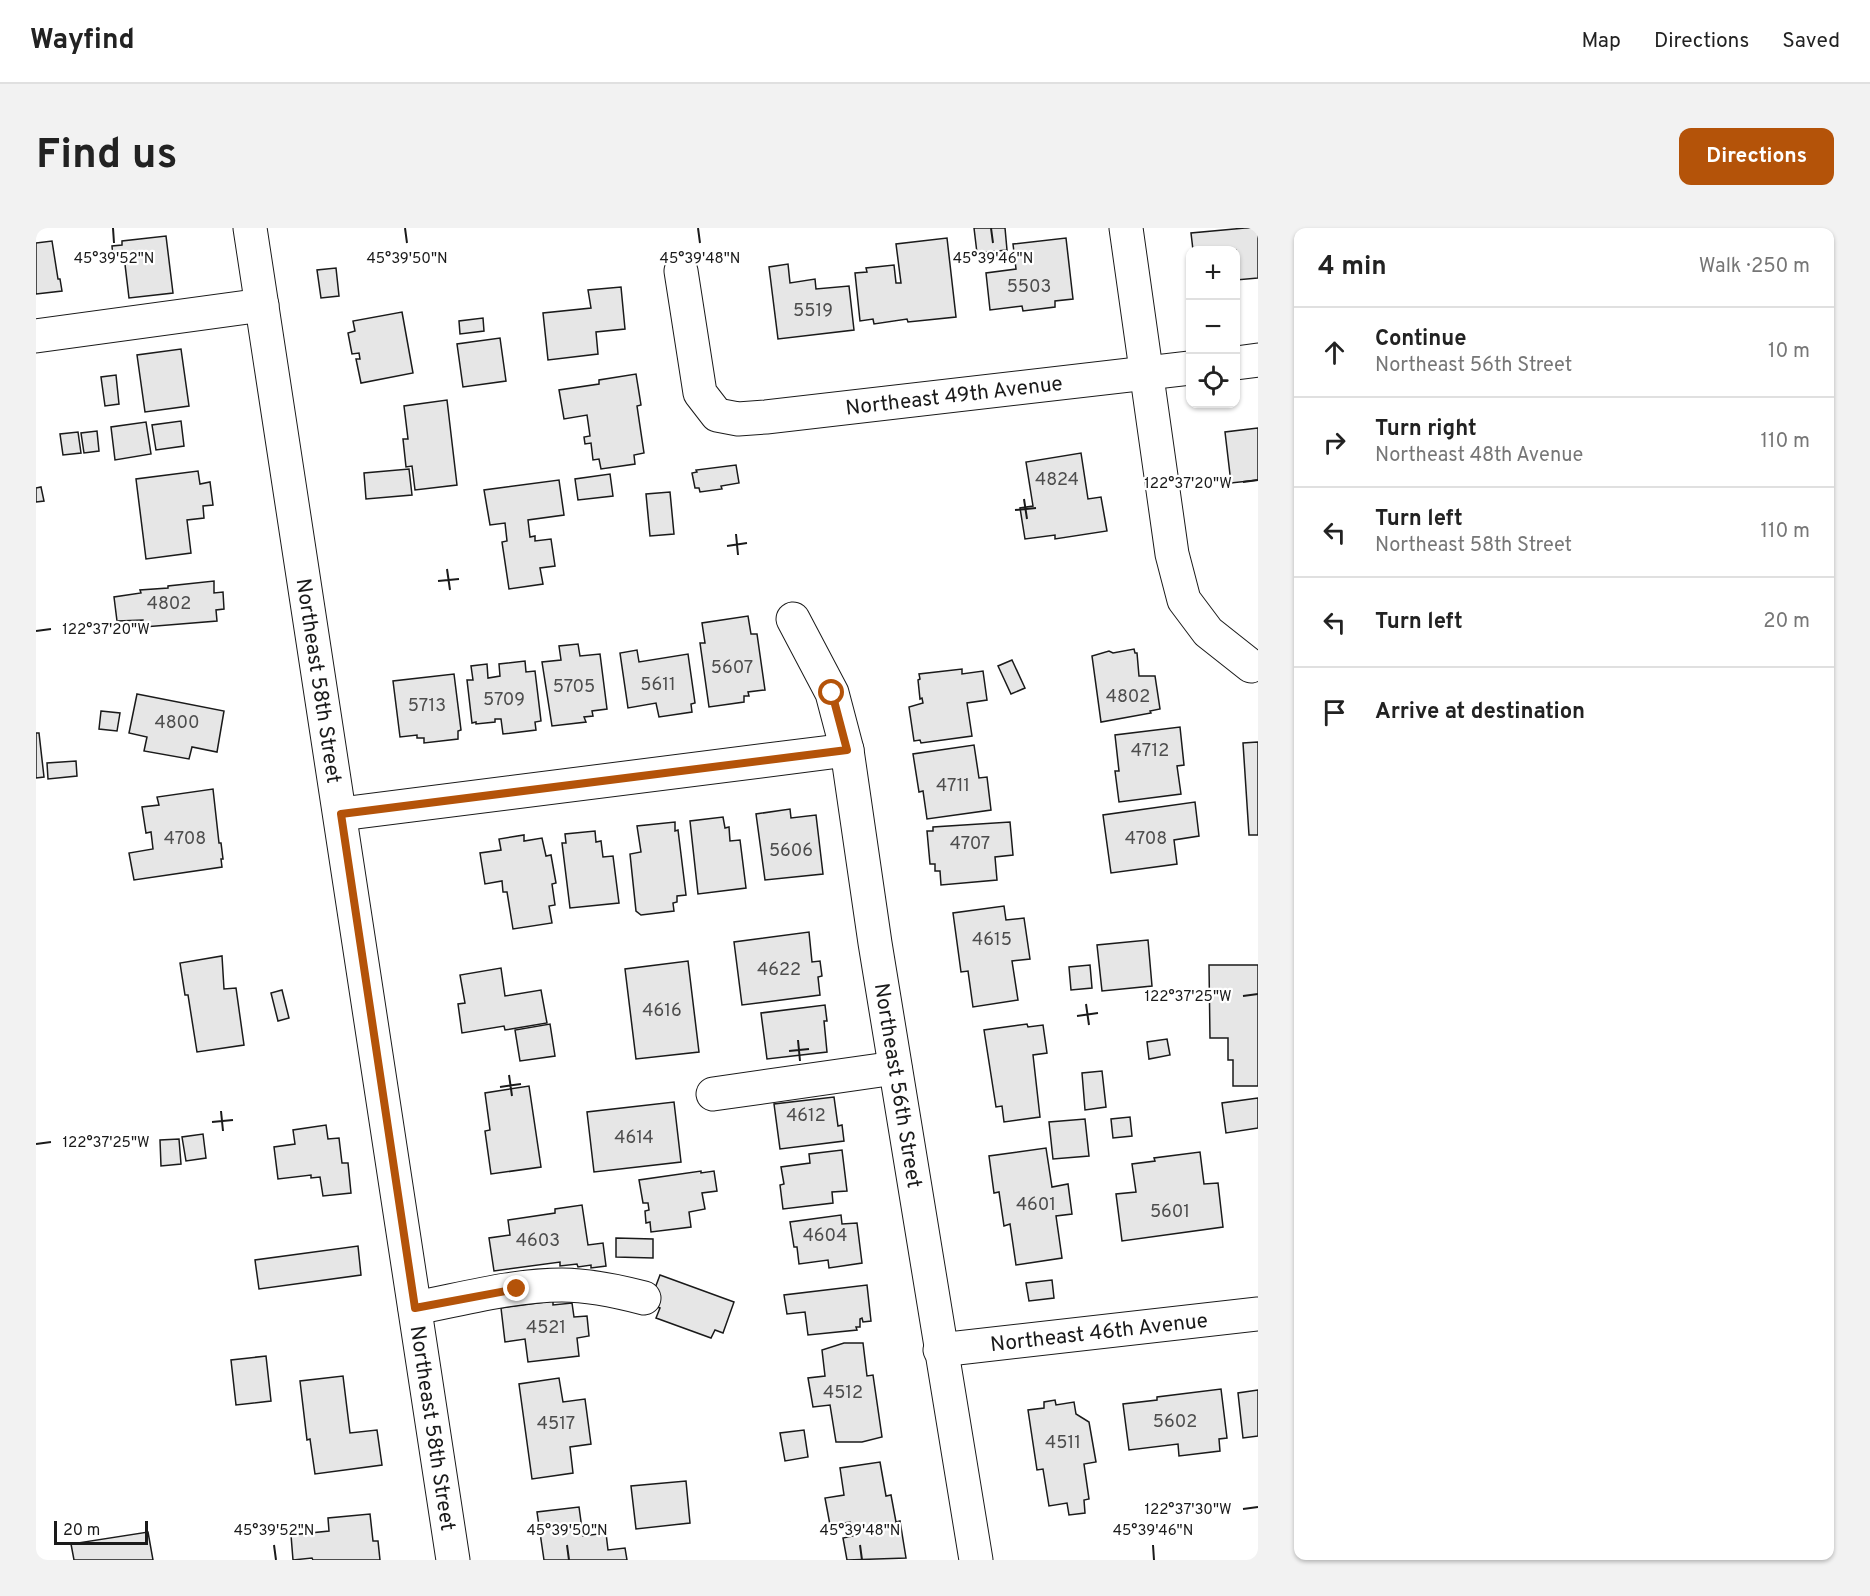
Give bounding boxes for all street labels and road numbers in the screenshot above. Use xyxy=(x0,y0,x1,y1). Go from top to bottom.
street label: Northeast 49th Avenue xyxy=(844,371,1064,423)
street label: Northeast 58th Street xyxy=(289,577,346,785)
street label: Northeast 56th Street xyxy=(867,981,927,1190)
street label: Northeast 46th Avenue xyxy=(989,1308,1209,1359)
street label: Northeast 58th Street xyxy=(402,1324,460,1533)

